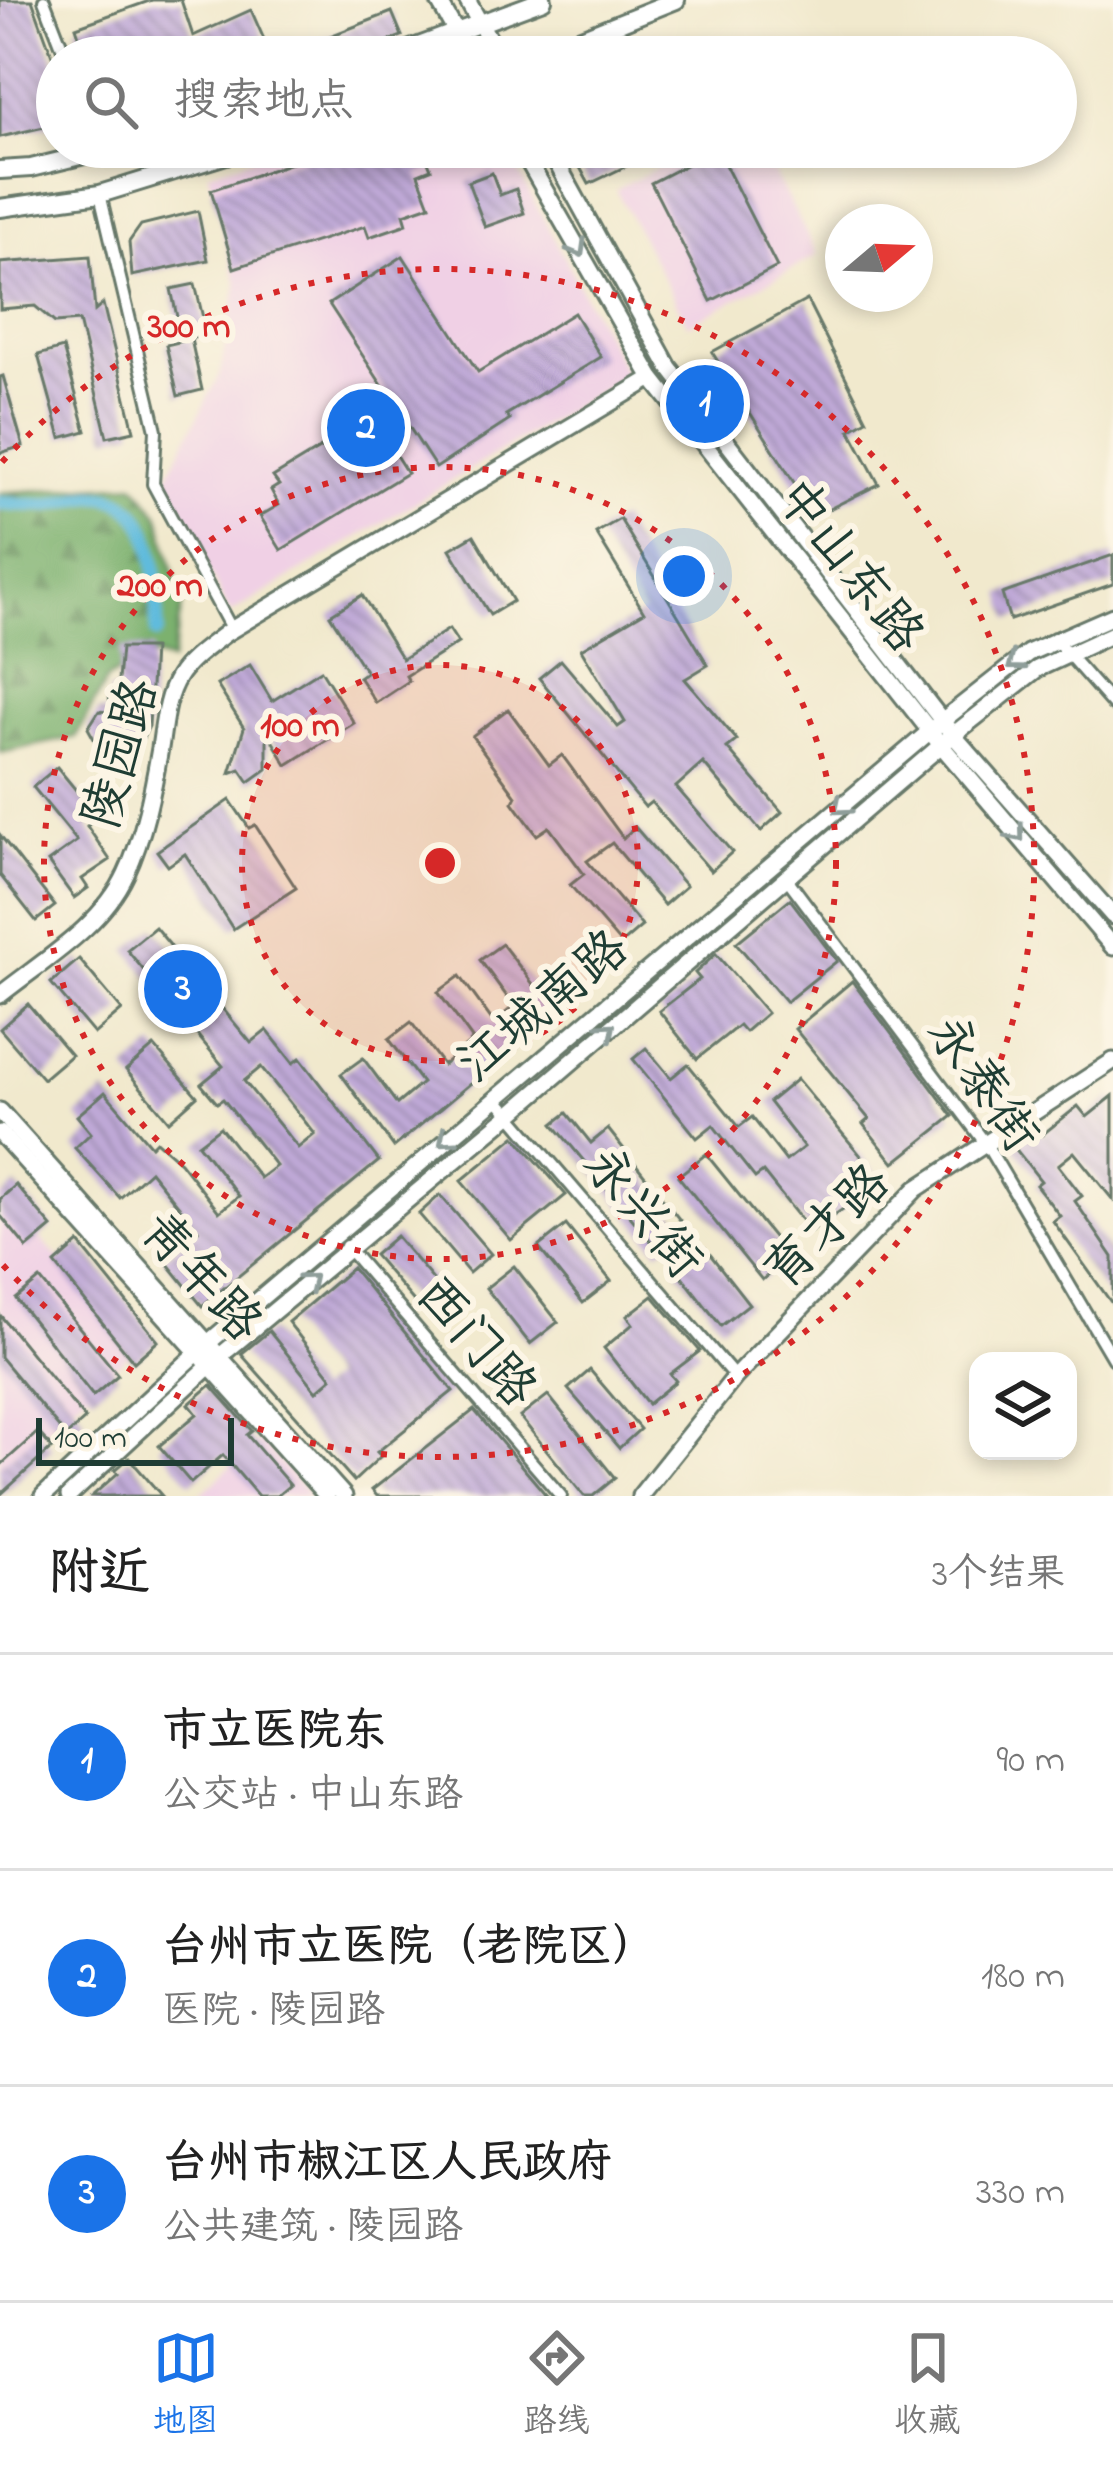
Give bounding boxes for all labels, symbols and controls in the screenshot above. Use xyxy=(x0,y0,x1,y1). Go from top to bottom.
search box xyxy=(36,36,1077,168)
icon: search xyxy=(78,69,144,135)
text: 搜索地点 xyxy=(174,70,354,136)
north arrow xyxy=(825,204,933,312)
one-way arrow xyxy=(564,236,587,257)
text: 300 m xyxy=(147,302,231,355)
pin: 1 xyxy=(666,359,744,449)
pin: 2 xyxy=(327,383,405,473)
street label: 中山东路 xyxy=(755,464,940,671)
your location xyxy=(654,546,714,606)
text: 200 m xyxy=(116,561,203,614)
one-way arrow xyxy=(1007,649,1029,670)
street label: 陵园路 xyxy=(66,671,180,838)
text: 100 m xyxy=(260,701,340,754)
one-way arrow xyxy=(833,792,855,814)
one-way arrow xyxy=(1003,820,1024,842)
centre of rings xyxy=(419,842,461,884)
street label: 江城南路 xyxy=(442,914,647,1103)
pin: 3 xyxy=(144,944,222,1034)
street label: 永泰街 xyxy=(906,1001,1055,1169)
one-way arrow xyxy=(594,1023,616,1045)
one-way arrow xyxy=(438,1125,460,1146)
street label: 永兴街 xyxy=(563,1132,719,1297)
street label: 育才路 xyxy=(748,1148,910,1310)
street label: 青年路 xyxy=(120,1197,278,1361)
street label: 西门路 xyxy=(395,1261,552,1426)
one-way arrow xyxy=(295,1273,317,1295)
map controls xyxy=(969,1352,1077,1460)
button: layers xyxy=(969,1352,1077,1460)
scale bar xyxy=(36,1412,234,1465)
text: 100 m xyxy=(54,1415,127,1463)
text: 附近 xyxy=(48,1538,150,1613)
text: 3个结果 xyxy=(932,1547,1065,1604)
text: 市立医院东 xyxy=(162,1700,387,1766)
text: 1 xyxy=(81,1733,93,1790)
text: 90 m xyxy=(996,1733,1065,1790)
text: 公交站 · 中山东路 xyxy=(162,1768,463,1825)
text: 台州市立医院（老院区） xyxy=(162,1916,657,1982)
text: 2 xyxy=(77,1949,97,2006)
text: 180 m xyxy=(981,1949,1065,2006)
text: 医院 · 陵园路 xyxy=(162,1984,385,2041)
text: 台州市椒江区人民政府 xyxy=(162,2132,612,2198)
text: 3 xyxy=(79,2165,95,2222)
text: 330 m xyxy=(976,2165,1065,2222)
text: 公共建筑 · 陵园路 xyxy=(162,2200,463,2257)
tab: 地图 xyxy=(153,2325,219,2447)
tab: 路线 xyxy=(524,2325,590,2447)
tab: 收藏 xyxy=(895,2325,961,2447)

